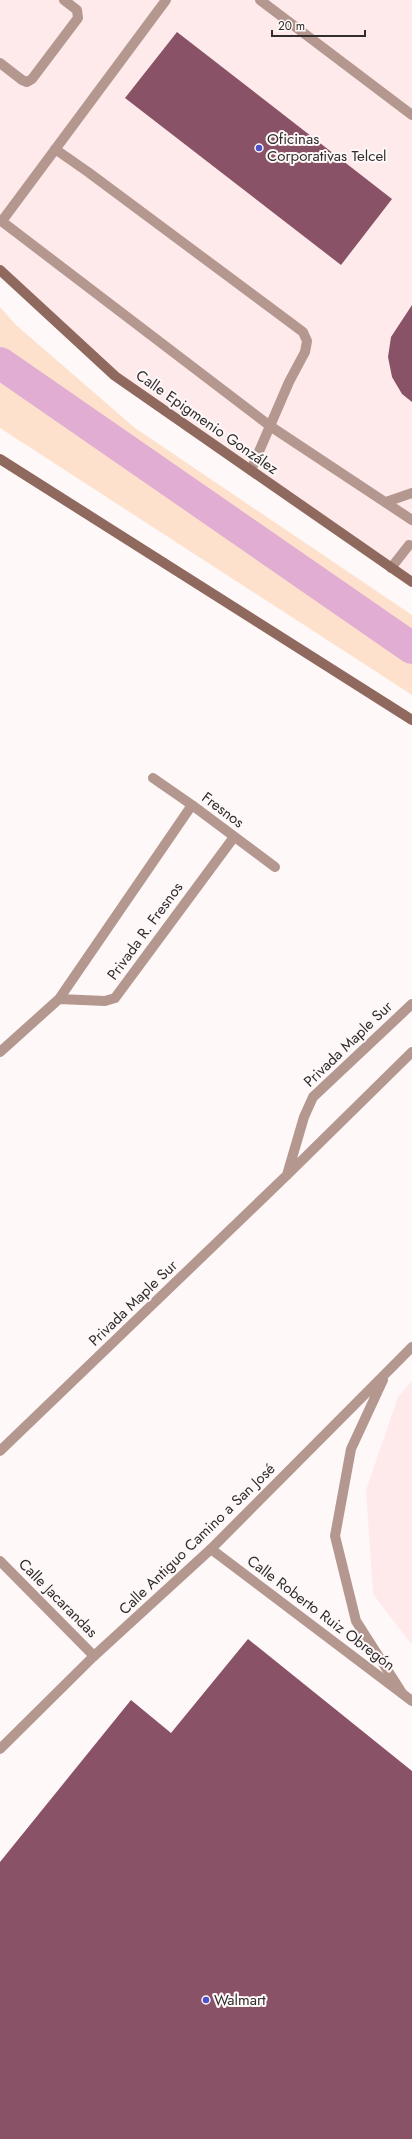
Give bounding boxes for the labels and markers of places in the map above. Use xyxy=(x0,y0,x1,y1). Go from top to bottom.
place label: Oficinas Corporativas Telcel xyxy=(267,128,387,167)
marker: Oficinas Corporativas Telcel xyxy=(254,143,264,153)
place label: Walmart xyxy=(214,1989,266,2011)
marker: Walmart xyxy=(201,1995,211,2005)

